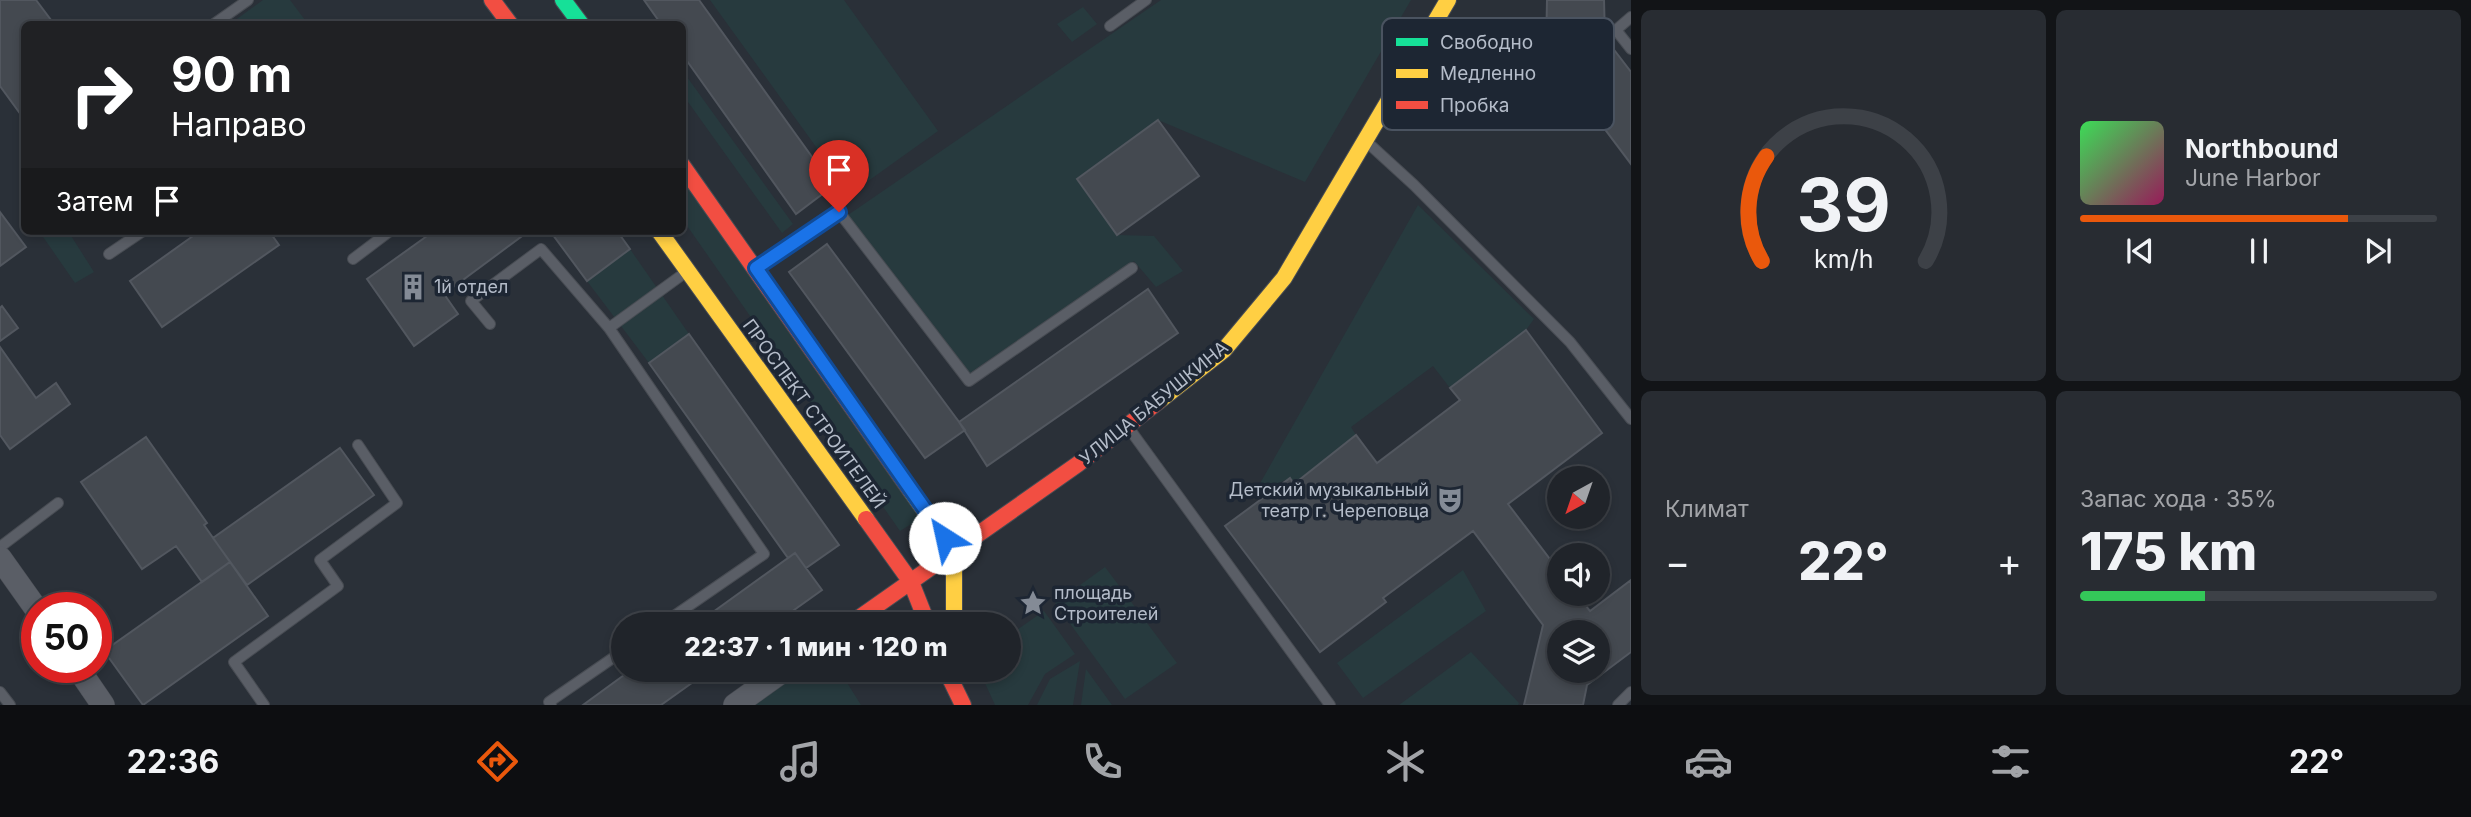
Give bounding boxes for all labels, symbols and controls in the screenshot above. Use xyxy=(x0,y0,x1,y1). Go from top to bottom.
legend xyxy=(1382,18,1614,130)
text: Свободно xyxy=(1440,31,1533,54)
text: 90 m xyxy=(171,45,292,104)
icon: right xyxy=(56,49,147,140)
text: Медленно xyxy=(1440,62,1536,85)
text: Пробка xyxy=(1440,94,1509,117)
text: Направо xyxy=(171,105,307,144)
text: Northbound xyxy=(2185,133,2339,164)
pin xyxy=(809,140,869,212)
icon: arrive xyxy=(820,151,858,189)
text: 39 xyxy=(1796,161,1891,250)
text: June Harbor xyxy=(2185,164,2321,192)
icon: arrive xyxy=(148,182,186,220)
text: Затем xyxy=(56,186,134,217)
icon: previous xyxy=(2121,232,2159,270)
icon: pause xyxy=(2240,232,2278,270)
icon: next xyxy=(2359,232,2397,270)
text: km/h xyxy=(1814,244,1873,274)
building icon: 1й отдел xyxy=(398,272,428,302)
place label: 1й отдел xyxy=(434,276,508,297)
street label: ПРОСПЕКТ СТРОИТЕЛЕЙ xyxy=(739,314,891,512)
street label: УЛИЦА БАБУШКИНА xyxy=(1075,336,1232,469)
north arrow xyxy=(1547,466,1610,528)
map controls xyxy=(1547,466,1610,683)
place label: Детский музыкальный театр г. Череповца xyxy=(1229,479,1429,521)
theatre icon: Детский музыкальный театр г. Череповца xyxy=(1435,485,1465,515)
text: Запас хода · 35% xyxy=(2080,485,2277,513)
text: Климат xyxy=(1665,495,1749,523)
position arrow xyxy=(908,501,982,575)
text: 175 km xyxy=(2080,520,2257,583)
text: 22° xyxy=(1798,530,1889,593)
text: − xyxy=(1665,539,1690,585)
text: + xyxy=(1997,539,2022,585)
button: sound xyxy=(1547,543,1610,606)
place label: площадь Строителей xyxy=(1054,582,1158,624)
place icon: площадь Строителей xyxy=(1018,588,1048,618)
speed limit sign: 50 xyxy=(21,592,112,683)
button: layers xyxy=(1547,620,1610,683)
text: 22:37 · 1 мин · 120 m xyxy=(684,631,948,662)
icon: directions xyxy=(473,737,522,786)
icon: music xyxy=(776,737,825,786)
icon: phone xyxy=(1078,737,1127,786)
icon: climate xyxy=(1381,737,1430,786)
icon: car xyxy=(1684,737,1733,786)
icon: filters xyxy=(1986,737,2035,786)
text: 22:36 xyxy=(127,742,219,781)
text: 22° xyxy=(2289,742,2344,781)

